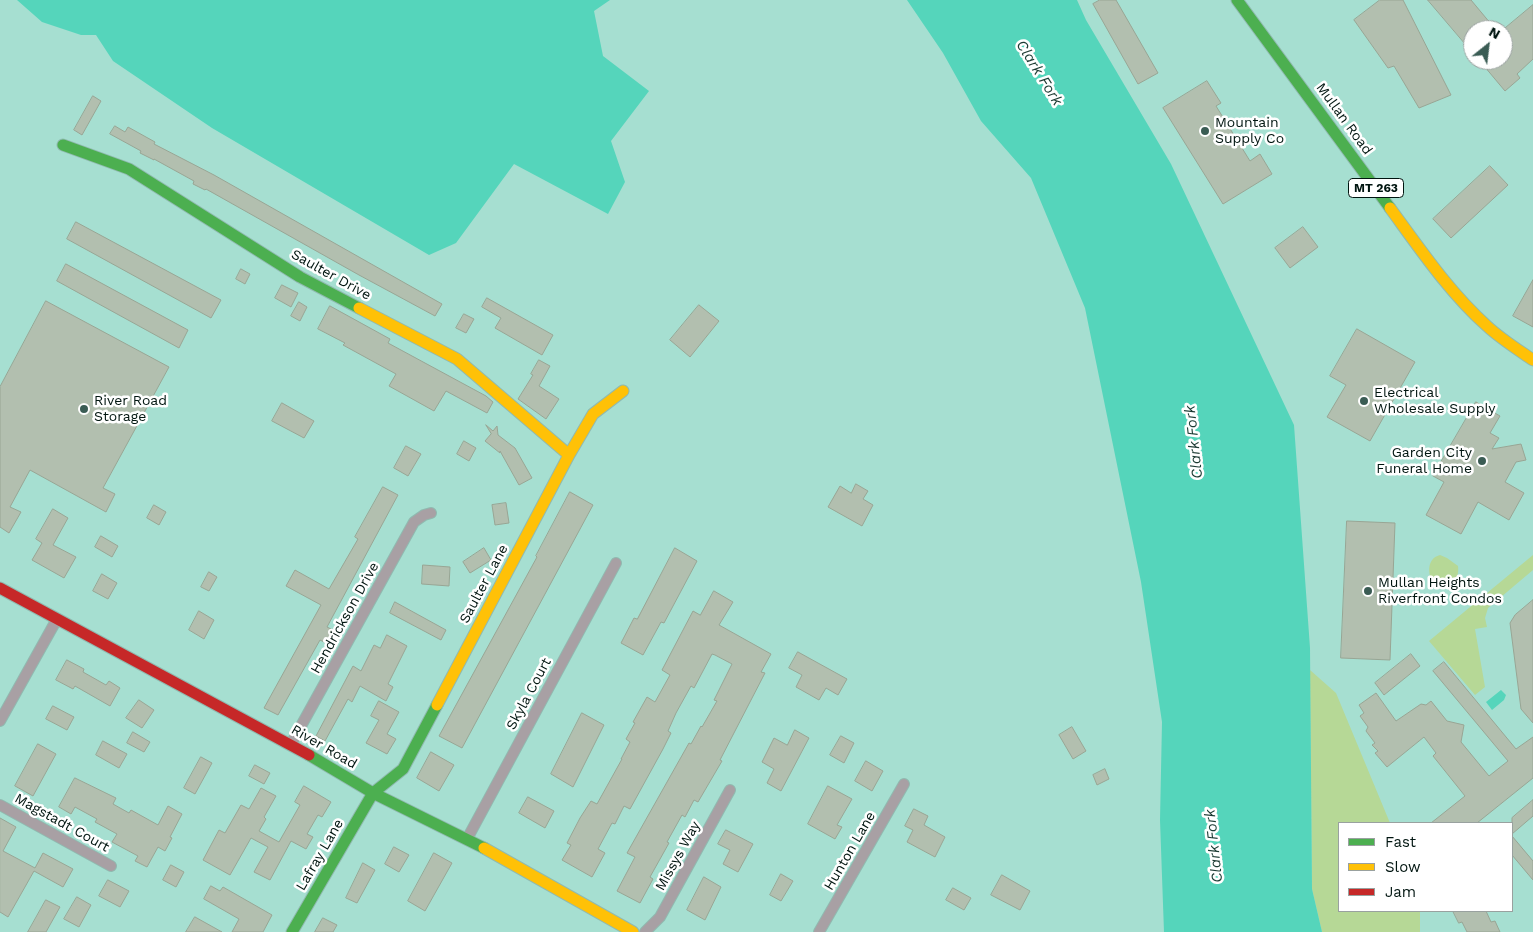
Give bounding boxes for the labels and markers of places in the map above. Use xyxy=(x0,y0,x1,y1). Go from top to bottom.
place label: Mountain Supply Co xyxy=(1215,115,1284,148)
marker: Mountain Supply Co xyxy=(1199,125,1211,137)
place label: Electrical Wholesale Supply xyxy=(1374,385,1496,418)
place label: River Road Storage xyxy=(94,393,167,426)
marker: Electrical Wholesale Supply xyxy=(1358,395,1370,407)
marker: River Road Storage xyxy=(78,403,90,415)
place label: Garden City Funeral Home xyxy=(1376,445,1472,478)
marker: Garden City Funeral Home xyxy=(1476,455,1488,467)
place label: Mullan Heights Riverfront Condos xyxy=(1378,575,1502,608)
marker: Mullan Heights Riverfront Condos xyxy=(1362,585,1374,597)

